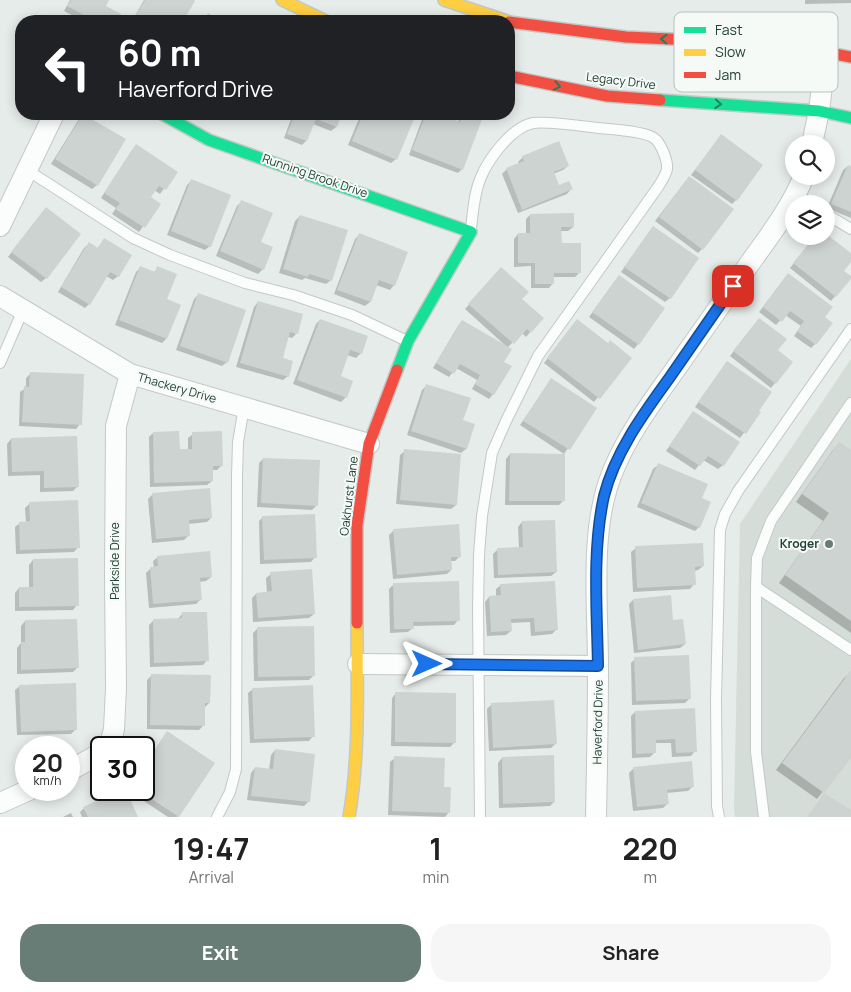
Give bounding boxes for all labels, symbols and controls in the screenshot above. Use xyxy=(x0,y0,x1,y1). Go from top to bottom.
legend xyxy=(674,12,838,92)
text: Fast xyxy=(715,20,743,39)
text: 60 m xyxy=(118,29,201,77)
one-way arrow xyxy=(659,34,667,44)
icon: left xyxy=(35,35,100,100)
text: Slow xyxy=(715,42,746,61)
text: Jam xyxy=(715,65,741,84)
street label: Legacy Drive xyxy=(585,68,657,93)
text: Haverford Drive xyxy=(118,74,273,104)
one-way arrow xyxy=(552,80,561,91)
one-way arrow xyxy=(714,98,722,109)
map controls xyxy=(785,135,835,245)
button: search xyxy=(785,135,835,185)
street label: Running Brook Drive xyxy=(260,149,370,202)
button: layers xyxy=(785,195,835,245)
pin xyxy=(712,265,754,307)
icon: arrive xyxy=(719,272,747,300)
street label: Thackery Drive xyxy=(136,368,219,407)
street label: Oakhurst Lane xyxy=(335,455,362,537)
street label: Parkside Drive xyxy=(106,522,123,600)
place label: Kroger xyxy=(780,535,819,552)
marker: Kroger xyxy=(823,538,835,550)
position arrow xyxy=(400,637,452,689)
street label: Haverford Drive xyxy=(588,679,607,765)
speed limit sign: 30 xyxy=(90,736,155,801)
text: 20 xyxy=(32,745,63,780)
text: km/h xyxy=(34,772,61,789)
text: 19:47 xyxy=(173,828,249,869)
text: 1 xyxy=(429,828,442,869)
text: 220 xyxy=(622,828,678,869)
text: Arrival xyxy=(188,866,234,888)
text: min xyxy=(423,866,449,888)
text: m xyxy=(643,866,657,888)
button: Exit xyxy=(20,924,421,982)
button: Share xyxy=(431,924,831,982)

